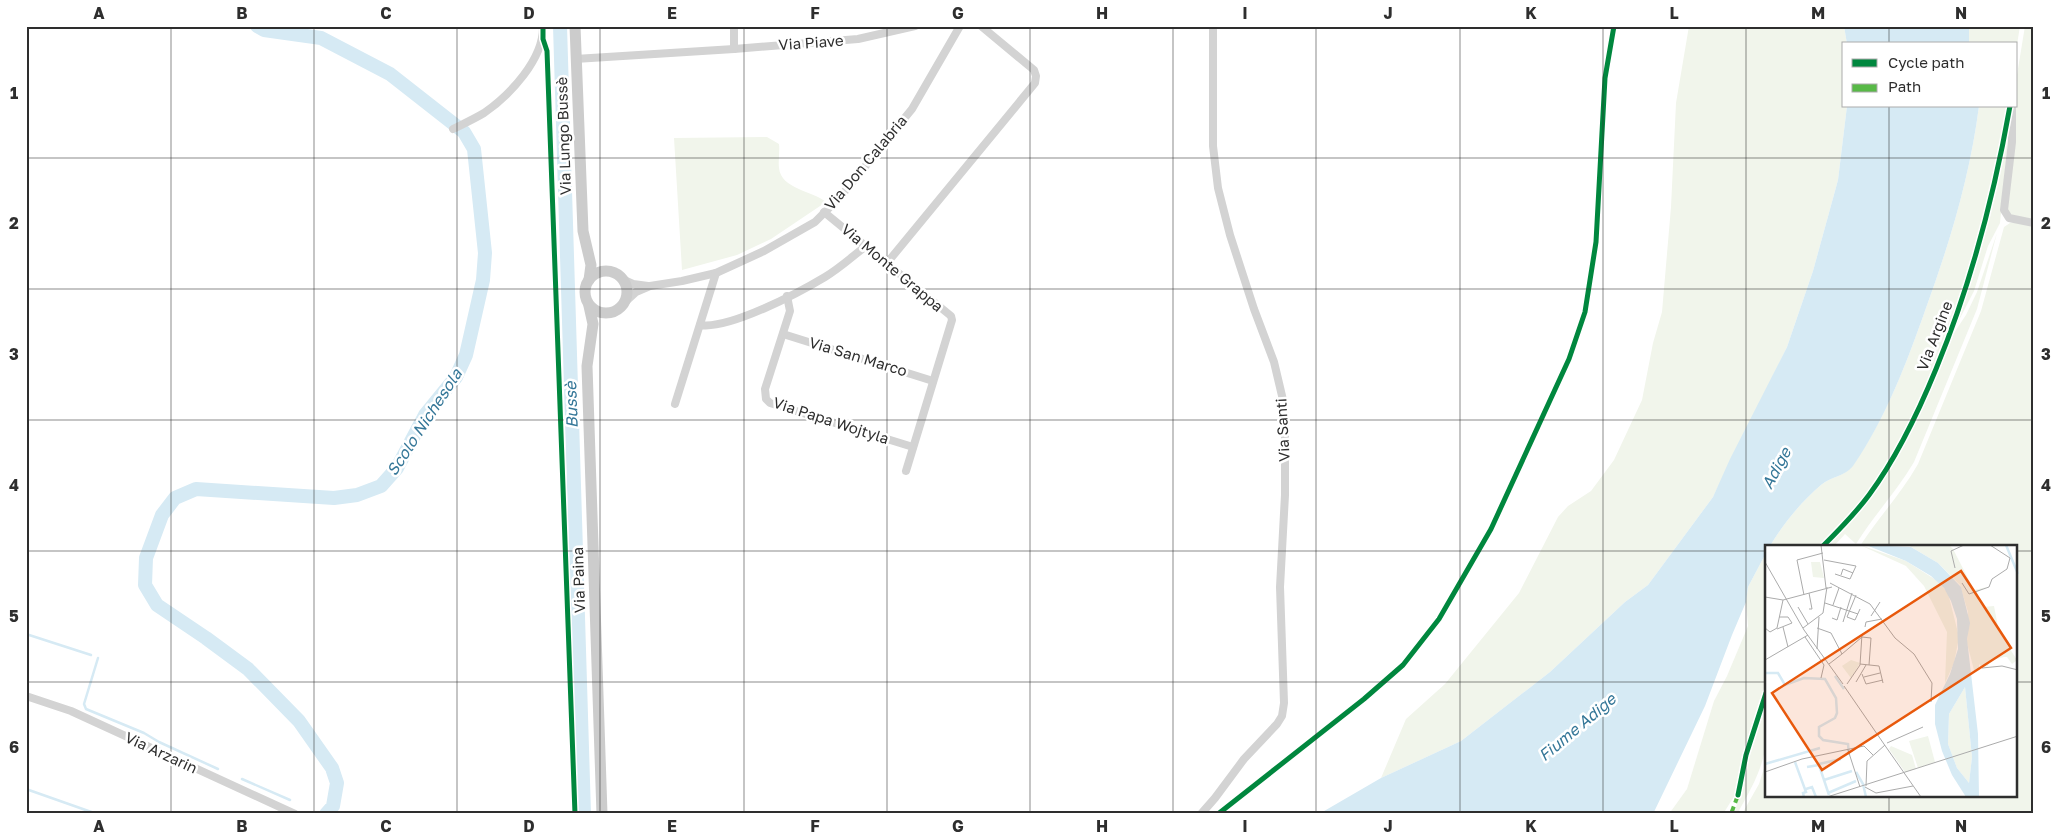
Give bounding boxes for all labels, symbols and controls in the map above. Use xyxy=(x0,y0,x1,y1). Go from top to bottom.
text: A xyxy=(93,3,105,23)
text: B xyxy=(236,3,248,23)
text: C xyxy=(380,3,392,23)
text: D xyxy=(523,3,535,23)
text: E xyxy=(667,3,677,23)
text: F xyxy=(810,3,820,23)
text: G xyxy=(952,3,964,23)
text: H xyxy=(1096,3,1108,23)
text: I xyxy=(1242,3,1248,23)
text: J xyxy=(1383,3,1393,23)
text: K xyxy=(1525,3,1537,23)
text: L xyxy=(1669,3,1679,23)
text: M xyxy=(1811,3,1825,23)
text: N xyxy=(1955,3,1967,23)
street label: Via Piave xyxy=(778,31,844,53)
legend xyxy=(1842,42,2018,108)
text: Cycle path xyxy=(1888,53,1964,71)
street label: Via Lungo Bussè xyxy=(552,76,574,196)
text: Path xyxy=(1888,77,1921,95)
text: 1 xyxy=(10,83,18,103)
text: 1 xyxy=(2042,83,2050,103)
street label: Via Don Calabria xyxy=(820,111,910,213)
text: 2 xyxy=(9,213,19,233)
text: 2 xyxy=(2041,213,2051,233)
street label: Via Monte Grappa xyxy=(838,219,947,315)
street label: Via Argine xyxy=(1913,298,1956,373)
street label: Via San Marco xyxy=(807,333,910,380)
text: 3 xyxy=(9,344,19,364)
text: 3 xyxy=(2041,344,2051,364)
water label: Scolo Nichesola xyxy=(382,364,467,479)
water label: Bussè xyxy=(560,380,582,429)
street label: Via Papa Wojtyla xyxy=(771,393,891,447)
street label: Via Santi xyxy=(1271,398,1293,462)
water label: Adige xyxy=(1757,442,1796,492)
text: 4 xyxy=(9,475,19,495)
text: 4 xyxy=(2041,475,2051,495)
inset map xyxy=(1765,545,2018,798)
street label: Via Paina xyxy=(568,547,588,613)
text: 5 xyxy=(9,606,19,626)
text: 5 xyxy=(2041,606,2051,626)
water label: Fiume Adige xyxy=(1534,688,1621,765)
street label: Via Arzarin xyxy=(122,728,200,777)
text: 6 xyxy=(9,737,19,757)
text: 6 xyxy=(2041,737,2051,757)
text: A xyxy=(93,816,105,836)
text: B xyxy=(236,816,248,836)
text: C xyxy=(380,816,392,836)
text: D xyxy=(523,816,535,836)
text: E xyxy=(667,816,677,836)
text: F xyxy=(810,816,820,836)
text: G xyxy=(952,816,964,836)
text: H xyxy=(1096,816,1108,836)
text: I xyxy=(1242,816,1248,836)
text: J xyxy=(1383,816,1393,836)
text: K xyxy=(1525,816,1537,836)
text: L xyxy=(1669,816,1679,836)
text: M xyxy=(1811,816,1825,836)
text: N xyxy=(1955,816,1967,836)

